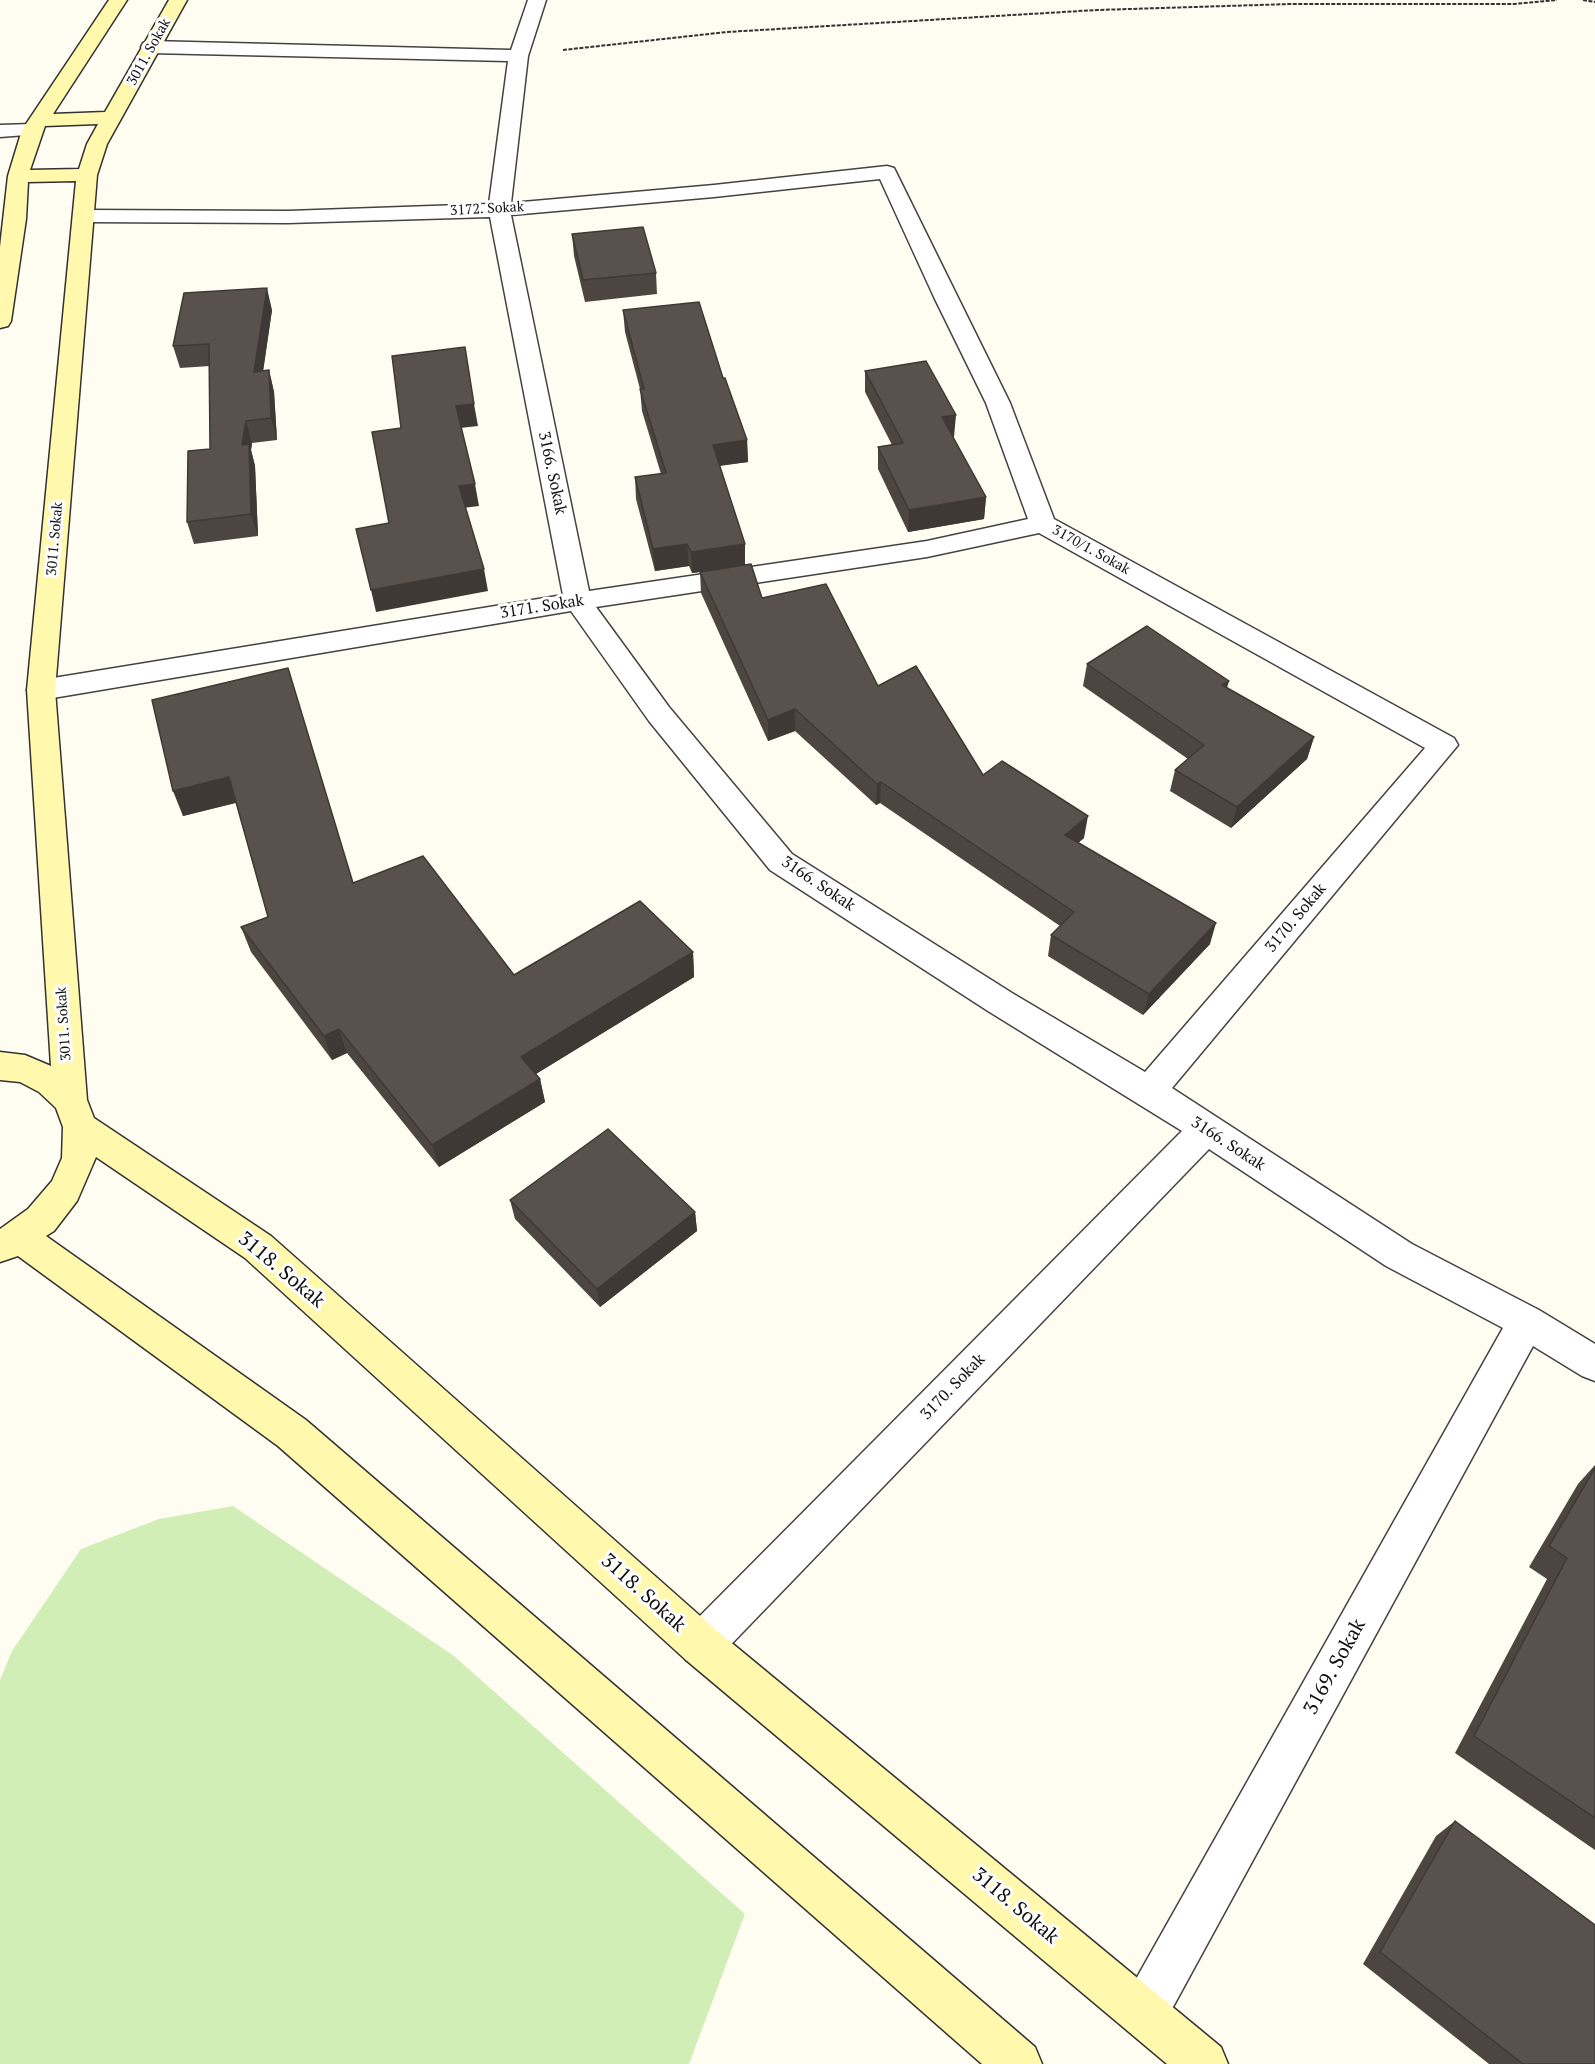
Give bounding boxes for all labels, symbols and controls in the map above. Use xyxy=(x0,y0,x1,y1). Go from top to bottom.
street label: 3011. Sokak xyxy=(124,16,174,88)
street label: 3172. Sokak xyxy=(450,199,524,219)
street label: 3166. Sokak xyxy=(534,430,570,516)
street label: 3011. Sokak xyxy=(43,501,67,577)
street label: 3170/1. Sokak xyxy=(1049,522,1133,578)
street label: 3171. Sokak xyxy=(499,591,585,623)
street label: 3166. Sokak xyxy=(778,852,858,916)
street label: 3170. Sokak xyxy=(1261,879,1331,957)
street label: 3011. Sokak xyxy=(53,987,75,1061)
street label: 3166. Sokak xyxy=(1187,1113,1269,1175)
street label: 3118. Sokak xyxy=(233,1227,329,1313)
street label: 3170. Sokak xyxy=(917,1350,989,1424)
street label: 3118. Sokak xyxy=(596,1549,690,1637)
street label: 3169. Sokak xyxy=(1299,1615,1371,1719)
street label: 3118. Sokak xyxy=(967,1863,1063,1949)

